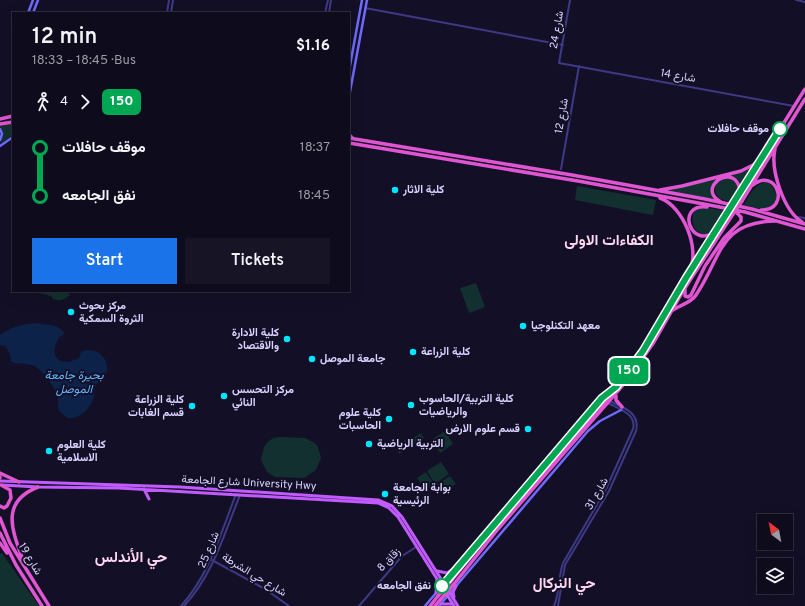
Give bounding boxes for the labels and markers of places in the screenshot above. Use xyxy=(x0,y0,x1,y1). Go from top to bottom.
marker: موقف حافلات xyxy=(772,121,788,137)
place label: موقف حافلات xyxy=(708,122,769,136)
place label: كلية الاثار xyxy=(402,183,444,197)
marker: كلية الاثار xyxy=(390,185,400,195)
place label: مركز بحوث الثروة السمكية xyxy=(79,299,144,326)
marker: مركز بحوث الثروة السمكية xyxy=(66,307,76,317)
place label: معهد التكنلوجيا xyxy=(531,319,600,333)
marker: معهد التكنلوجيا xyxy=(518,321,528,331)
place label: كلية الادارة والاقتصاد xyxy=(232,326,279,353)
marker: كلية الادارة والاقتصاد xyxy=(282,334,292,344)
place label: كلية الزراعة xyxy=(421,345,470,359)
marker: كلية الزراعة xyxy=(408,347,418,357)
place label: جامعة الموصل xyxy=(320,352,386,366)
marker: جامعة الموصل xyxy=(307,354,317,364)
place label: مركز التحسس النائي xyxy=(232,383,294,411)
marker: مركز التحسس النائي xyxy=(219,391,229,401)
place label: كلية التربية/الحاسوب والرياضيات xyxy=(419,392,513,419)
place label: كلية الزراعة قسم الغابات xyxy=(128,393,184,420)
marker: كلية التربية/الحاسوب والرياضيات xyxy=(406,400,416,410)
marker: كلية الزراعة قسم الغابات xyxy=(187,401,197,411)
place label: كلية علوم الحاسبات xyxy=(339,406,381,433)
marker: كلية علوم الحاسبات xyxy=(384,414,394,424)
place label: قسم علوم الارض xyxy=(446,422,520,436)
marker: قسم علوم الارض xyxy=(523,424,533,434)
place label: التربية الرياضية xyxy=(377,437,444,451)
place label: كلية العلوم الاسلامية xyxy=(57,438,106,465)
marker: التربية الرياضية xyxy=(364,439,374,449)
marker: كلية العلوم الاسلامية xyxy=(44,446,54,456)
place label: بوابة الجامعة الرئيسية xyxy=(393,481,451,508)
marker: بوابة الجامعة الرئيسية xyxy=(380,489,390,499)
marker: نفق الجامعه xyxy=(434,578,450,594)
place label: نفق الجامعه xyxy=(377,579,431,593)

